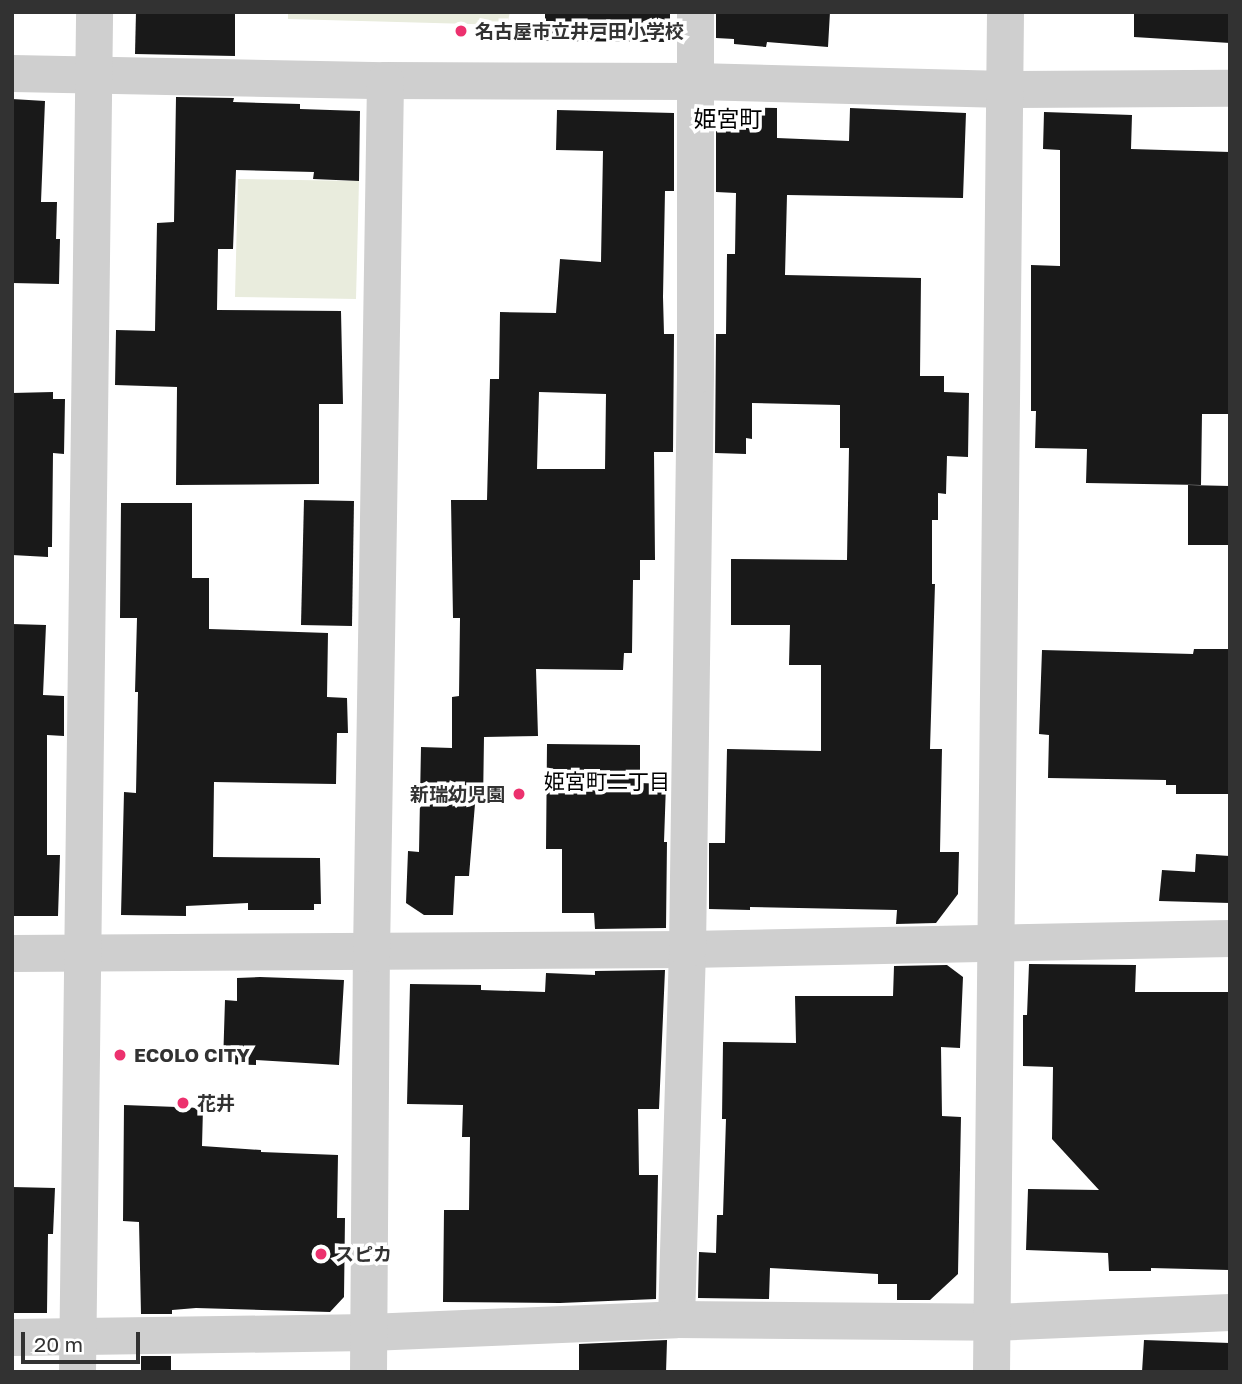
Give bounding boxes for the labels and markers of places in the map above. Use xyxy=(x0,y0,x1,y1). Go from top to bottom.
place label: 名古屋市立井戸田小学校 xyxy=(475,20,684,42)
marker: 名古屋市立井戸田小学校 xyxy=(453,23,469,39)
place label: 新瑞幼児園 xyxy=(410,783,505,805)
marker: 新瑞幼児園 xyxy=(511,786,527,802)
place label: ECOLO CITY xyxy=(134,1044,250,1066)
marker: ECOLO CITY xyxy=(112,1047,128,1063)
place label: 花井 xyxy=(197,1092,235,1114)
marker: 花井 xyxy=(175,1095,191,1111)
place label: スピカ xyxy=(335,1243,392,1265)
marker: スピカ xyxy=(313,1246,329,1262)

